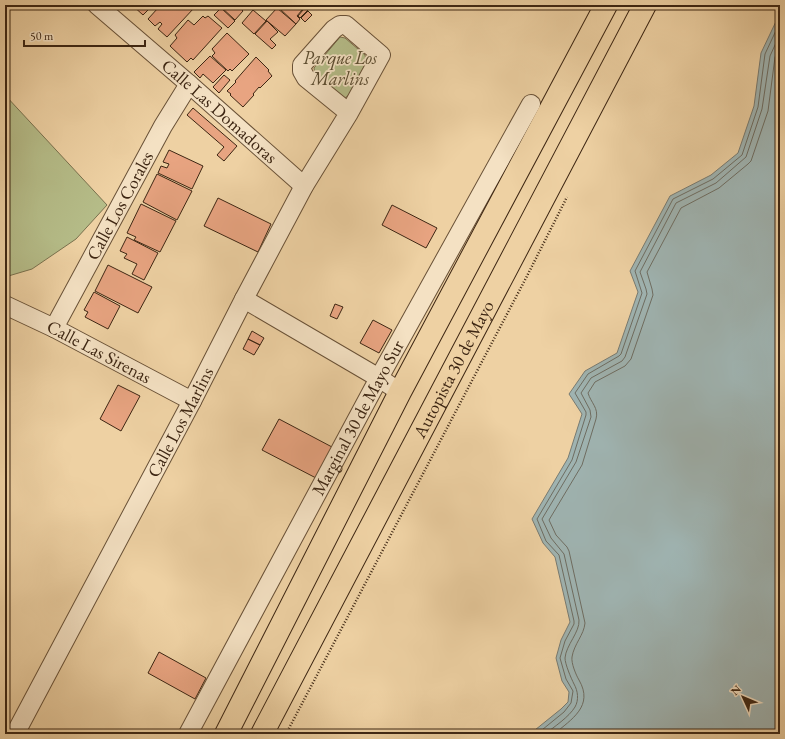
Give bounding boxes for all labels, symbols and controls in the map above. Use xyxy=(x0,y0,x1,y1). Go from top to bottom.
scale bar xyxy=(24,22,145,48)
text: 50 m xyxy=(30,28,54,44)
park label: Parque Los Marlins xyxy=(303,46,378,90)
street label: Calle Las Domadoras xyxy=(157,53,283,168)
street label: Calle Los Corales xyxy=(81,147,158,264)
street label: Autopista 30 de Mayo xyxy=(407,296,499,443)
street label: Calle Las Sirenas xyxy=(43,314,155,388)
street label: Marginal 30 de Mayo Sur xyxy=(306,336,409,499)
street label: Calle Los Marlins xyxy=(142,363,218,481)
north arrow xyxy=(723,677,763,717)
text: N xyxy=(728,682,744,698)

